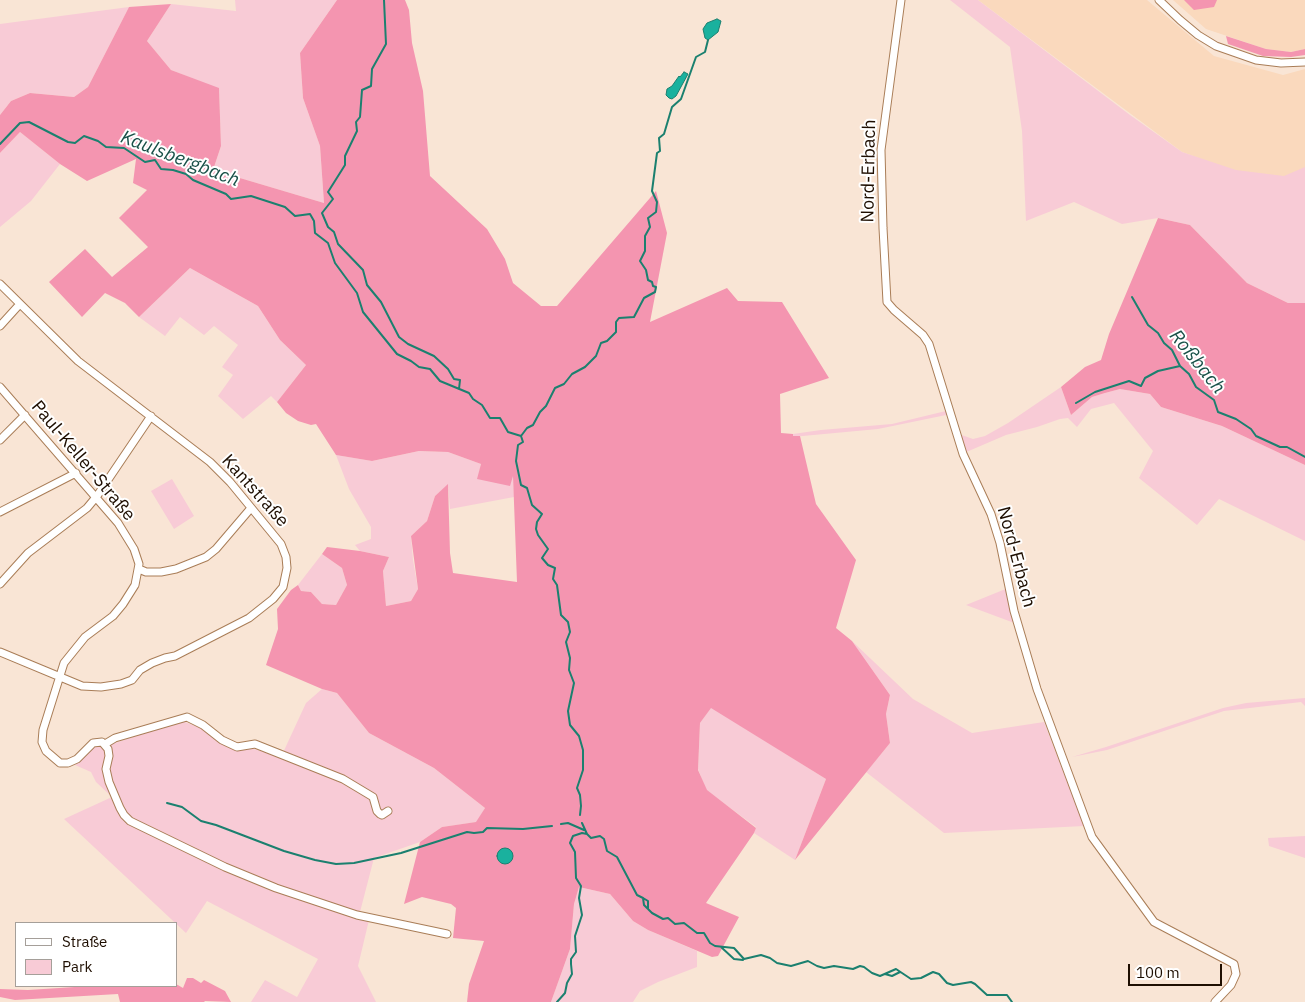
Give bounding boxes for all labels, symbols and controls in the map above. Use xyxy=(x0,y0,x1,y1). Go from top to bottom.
street label: Nord-Erbach xyxy=(857,119,881,223)
water label: Kaulsbergbach xyxy=(117,126,243,192)
water label: Roßbach xyxy=(1164,325,1230,399)
street label: Paul-Keller-Straße xyxy=(26,396,140,526)
street label: Kantstraße xyxy=(217,450,293,532)
street label: Nord-Erbach xyxy=(992,504,1040,610)
legend xyxy=(15,922,178,987)
text: Straße xyxy=(62,932,107,951)
scale bar xyxy=(1130,954,1224,986)
text: Park xyxy=(62,957,92,976)
text: 100 m xyxy=(1136,963,1180,982)

